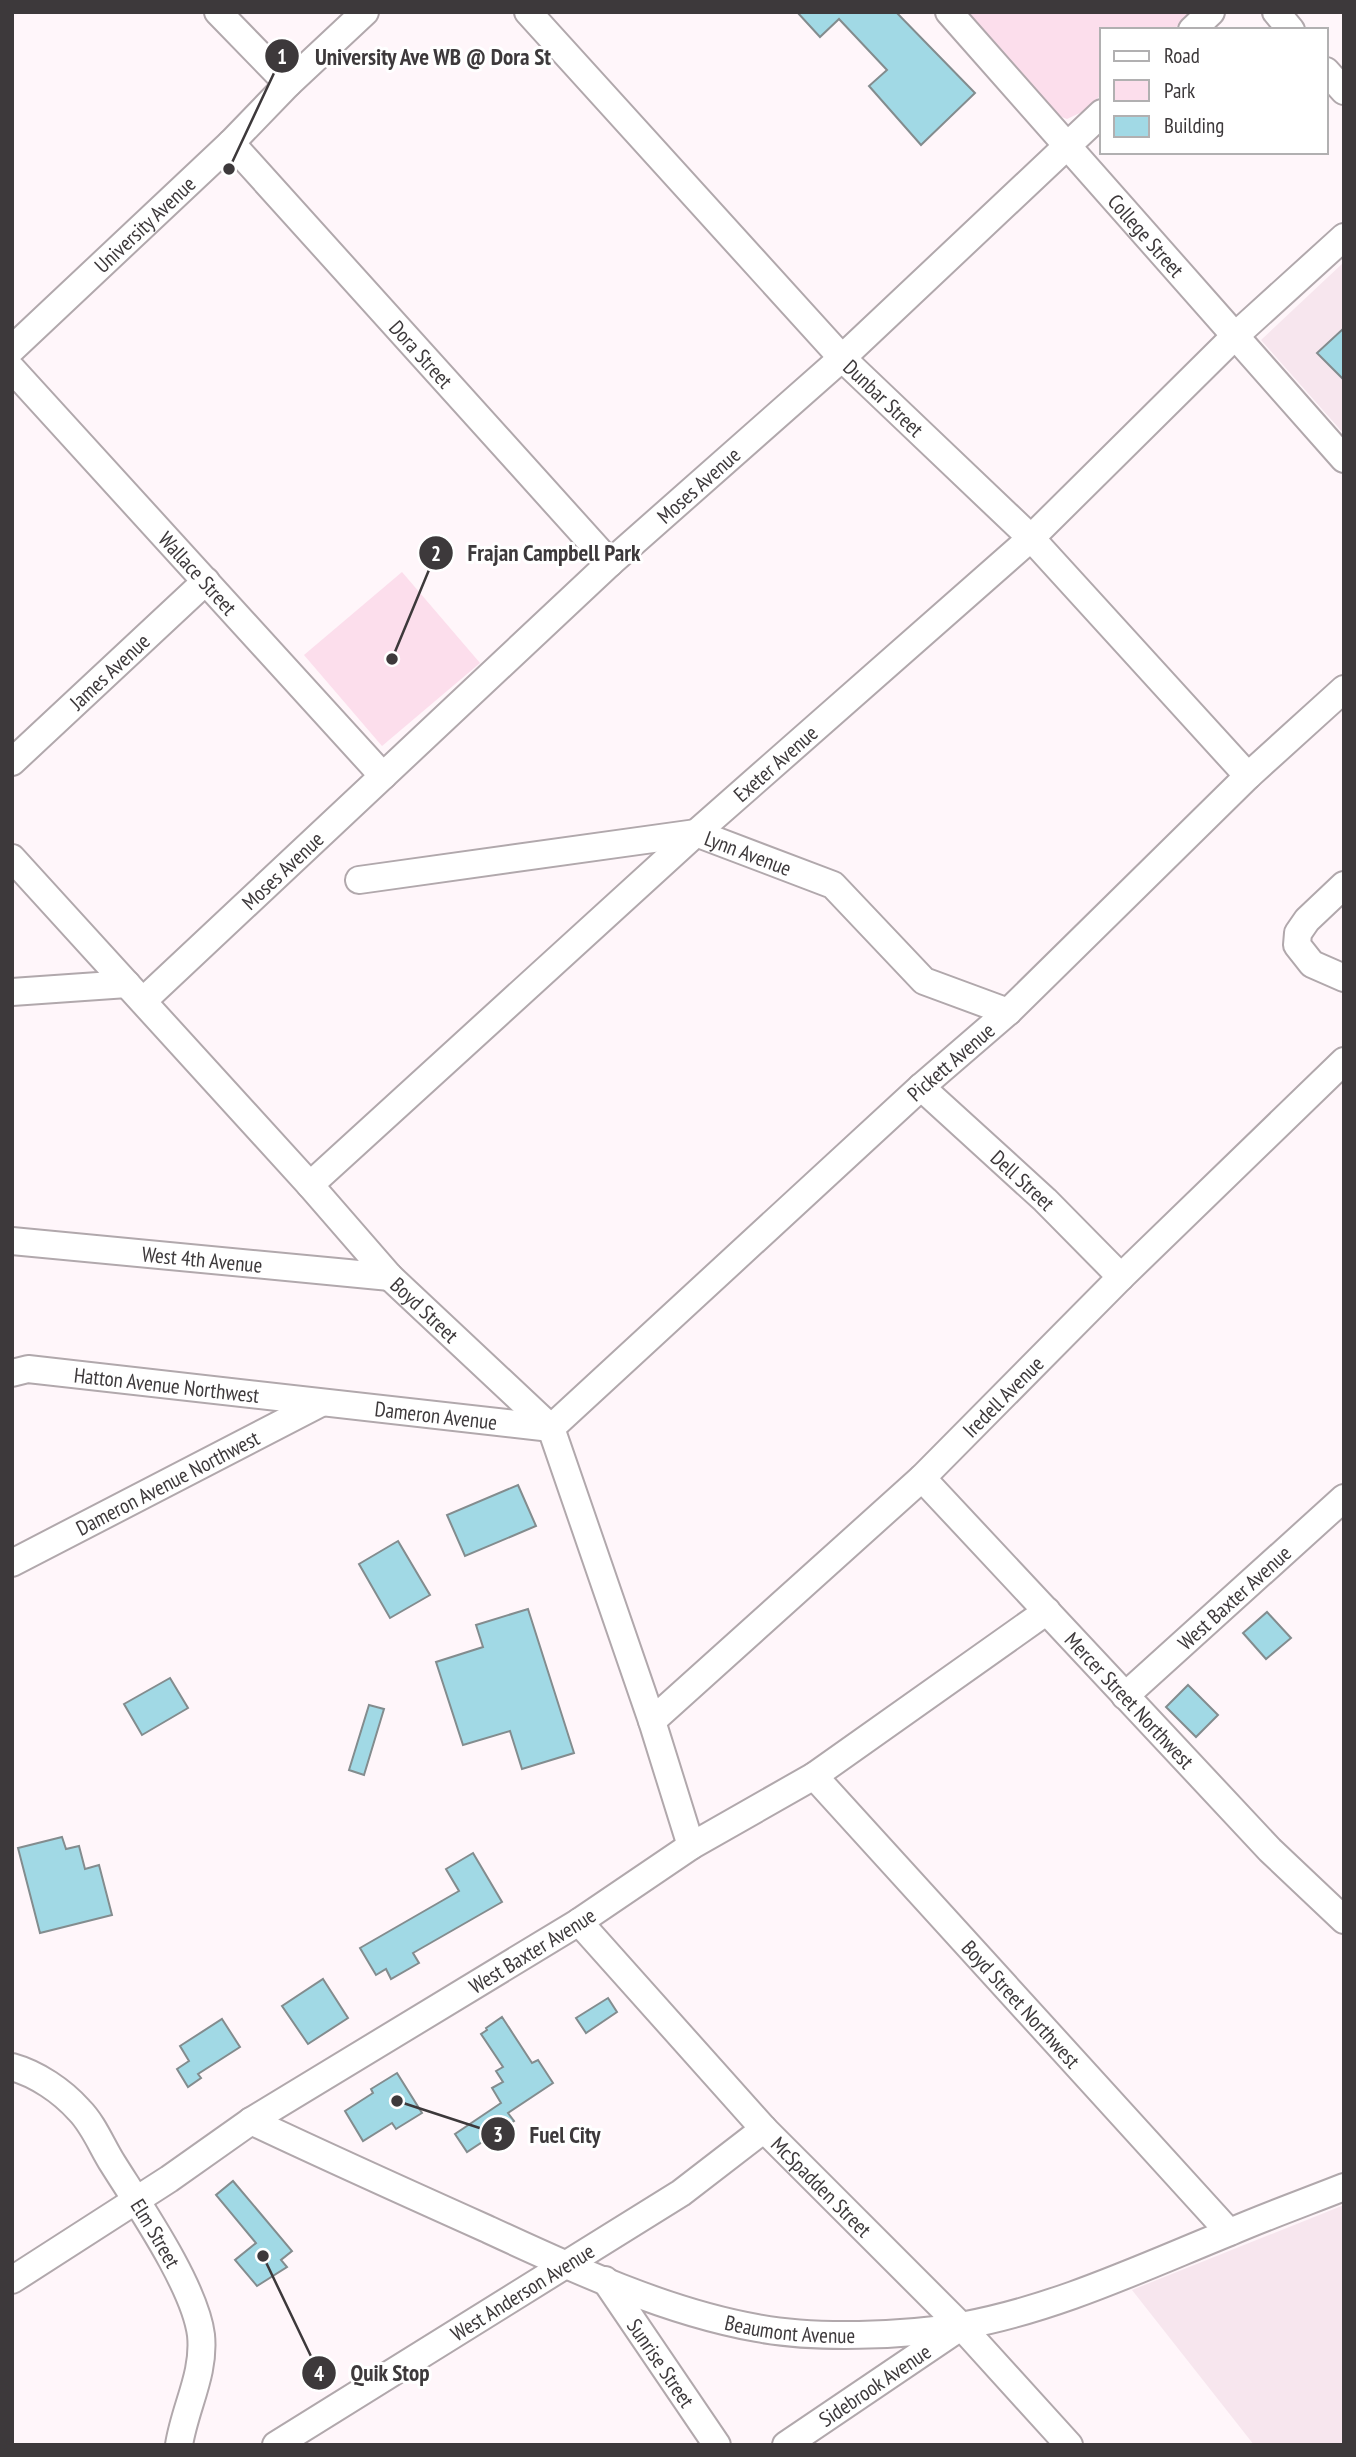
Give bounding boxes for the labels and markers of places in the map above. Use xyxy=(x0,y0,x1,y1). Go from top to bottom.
callout: University Ave WB @ Dora St xyxy=(265,34,566,78)
callout: Frajan Campbell Park xyxy=(419,531,655,575)
callout: Fuel City xyxy=(481,2112,615,2156)
callout: Quik Stop xyxy=(301,2351,444,2395)

